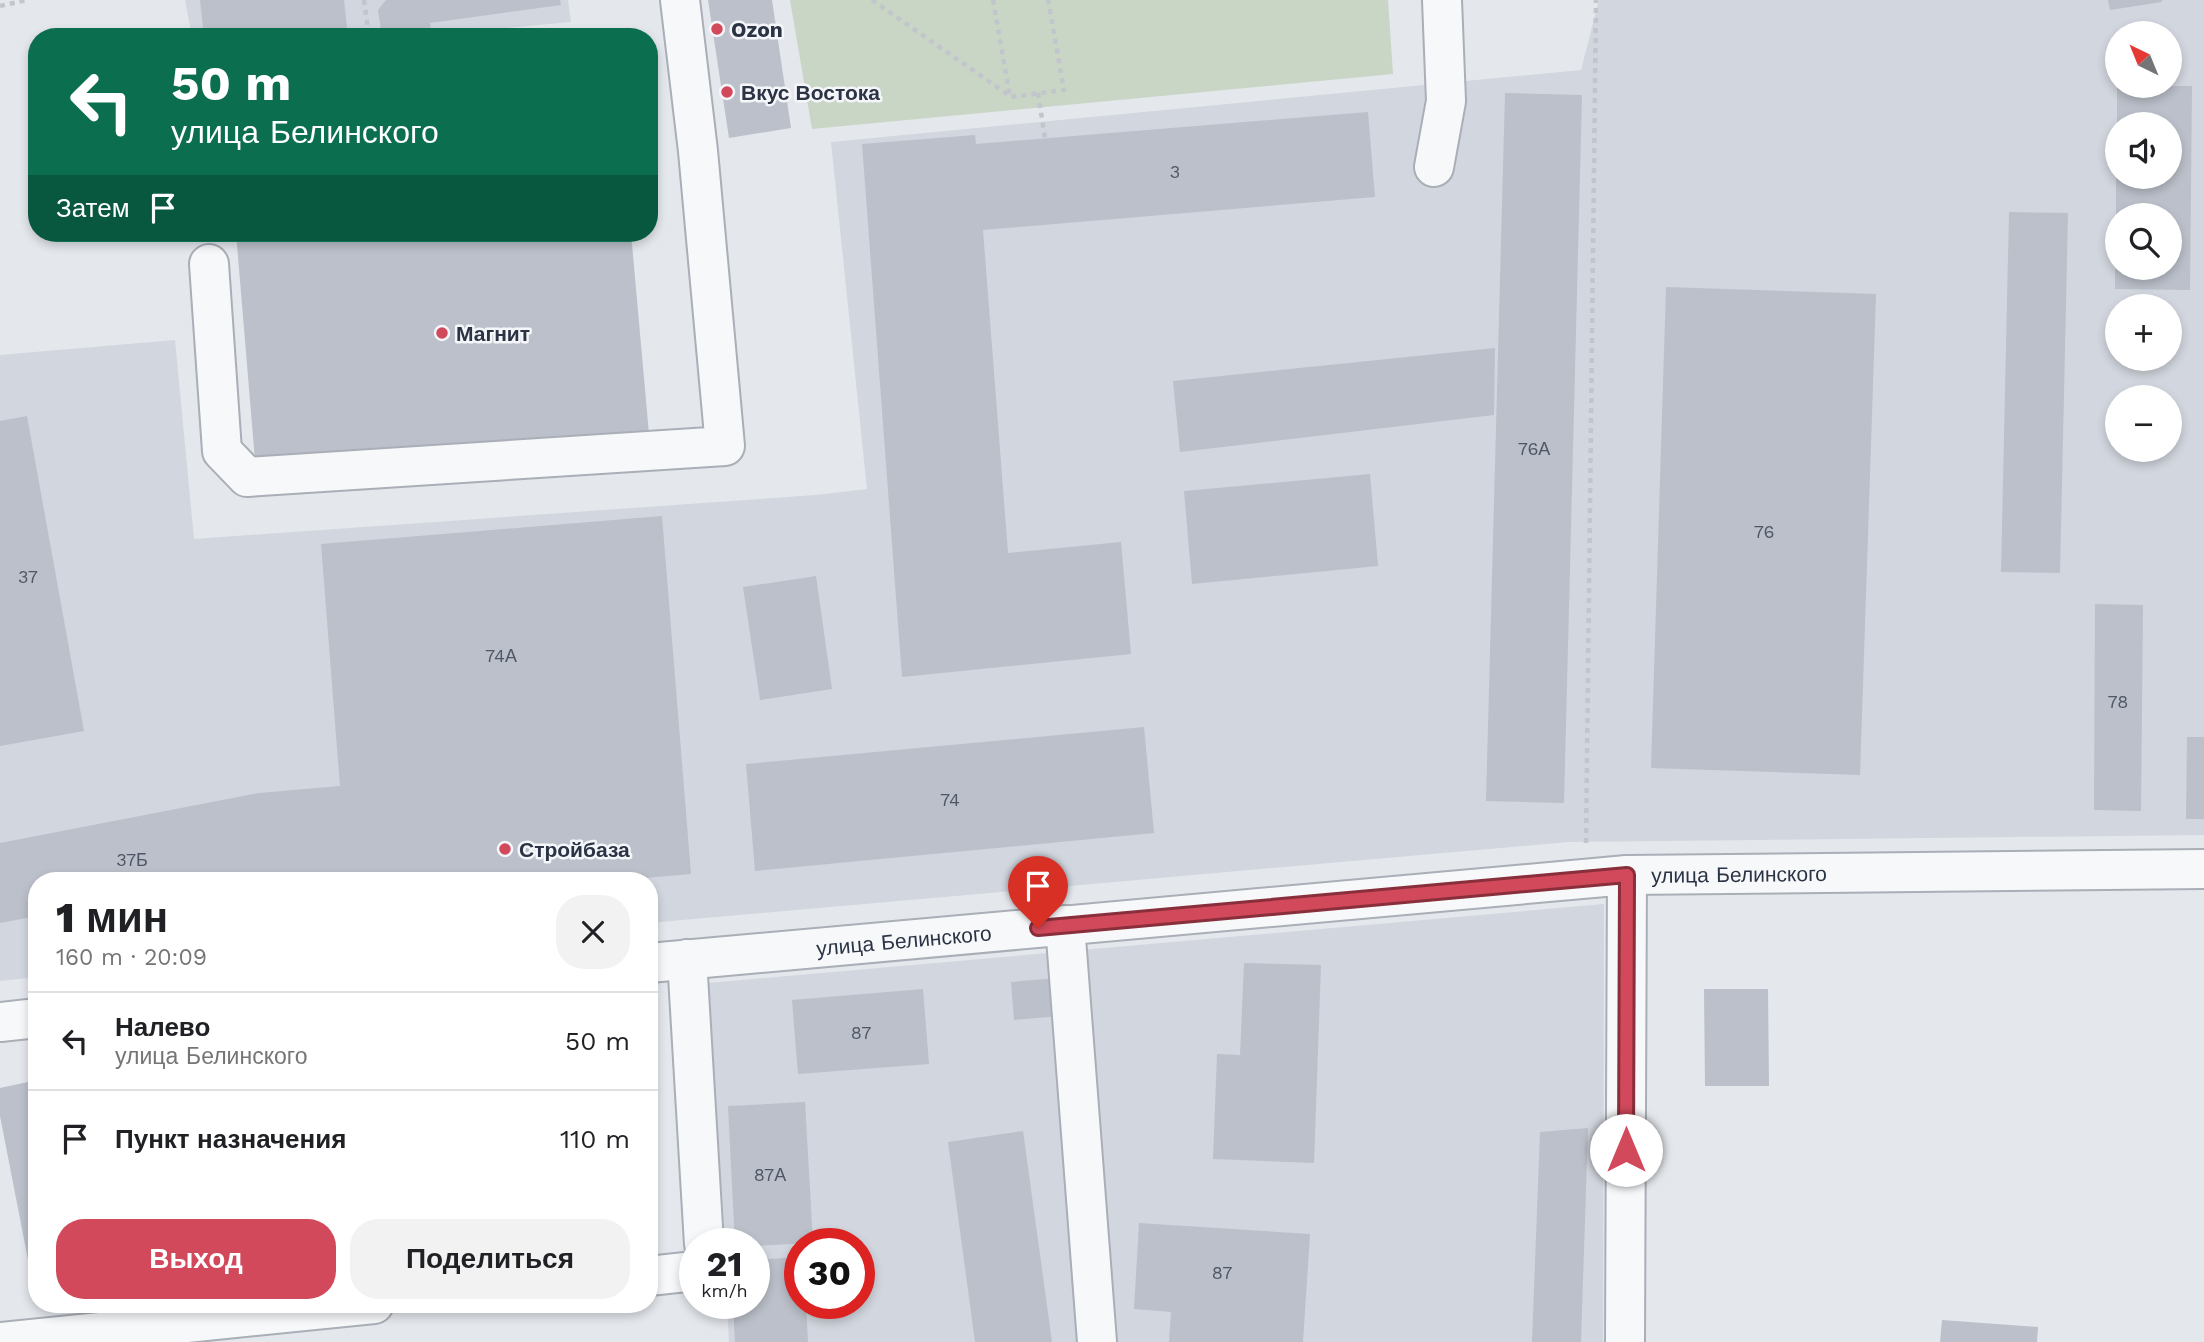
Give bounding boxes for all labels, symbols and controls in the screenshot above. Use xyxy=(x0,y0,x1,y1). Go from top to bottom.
place label: Ozon xyxy=(731,17,783,42)
marker: Ozon xyxy=(709,21,725,37)
north arrow xyxy=(2105,21,2182,98)
map controls xyxy=(2105,21,2182,462)
text: 50 m xyxy=(171,54,291,112)
icon: left xyxy=(56,56,147,147)
place label: Вкус Востока xyxy=(741,80,880,105)
marker: Вкус Востока xyxy=(719,84,735,100)
button: sound xyxy=(2105,112,2182,189)
text: улица Белинского xyxy=(171,113,439,151)
house number: 3 xyxy=(1170,161,1180,182)
icon: arrive xyxy=(144,189,182,227)
text: Затем xyxy=(56,193,130,223)
button: search xyxy=(2105,203,2182,280)
button: + xyxy=(2105,294,2182,371)
place label: Магнит xyxy=(456,321,530,346)
marker: Магнит xyxy=(434,325,450,341)
button: − xyxy=(2105,385,2182,462)
house number: 76А xyxy=(1518,438,1550,459)
house number: 76 xyxy=(1754,521,1774,542)
house number: 37 xyxy=(18,566,38,587)
house number: 74А xyxy=(485,645,517,666)
house number: 78 xyxy=(2108,691,2128,712)
house number: 74 xyxy=(940,789,960,810)
place label: Стройбаза xyxy=(519,837,630,862)
marker: Стройбаза xyxy=(497,841,513,857)
house number: 37Б xyxy=(116,849,148,870)
pin xyxy=(1008,856,1068,928)
street label: улица Белинского xyxy=(1651,860,1827,887)
icon: arrive xyxy=(1019,867,1057,905)
text: 1 мин xyxy=(56,893,168,942)
button: close xyxy=(556,895,630,969)
street label: улица Белинского xyxy=(815,920,993,960)
text: 160 m · 20:09 xyxy=(56,944,207,971)
text: Налево xyxy=(115,1012,210,1042)
icon: left xyxy=(56,1022,94,1060)
house number: 87 xyxy=(851,1022,871,1043)
text: 50 m xyxy=(565,1026,630,1056)
text: улица Белинского xyxy=(115,1043,307,1070)
position arrow xyxy=(1589,1113,1663,1187)
icon: arrive xyxy=(56,1120,94,1158)
text: Пункт назначения xyxy=(115,1124,346,1154)
text: 110 m xyxy=(560,1124,630,1154)
house number: 87А xyxy=(754,1164,786,1185)
button: Выход xyxy=(56,1219,336,1299)
button: Поделиться xyxy=(350,1219,630,1299)
speed limit sign: 30 xyxy=(784,1228,875,1319)
text: 21 xyxy=(707,1243,742,1285)
house number: 87 xyxy=(1212,1262,1232,1283)
text: km/h xyxy=(701,1280,748,1301)

